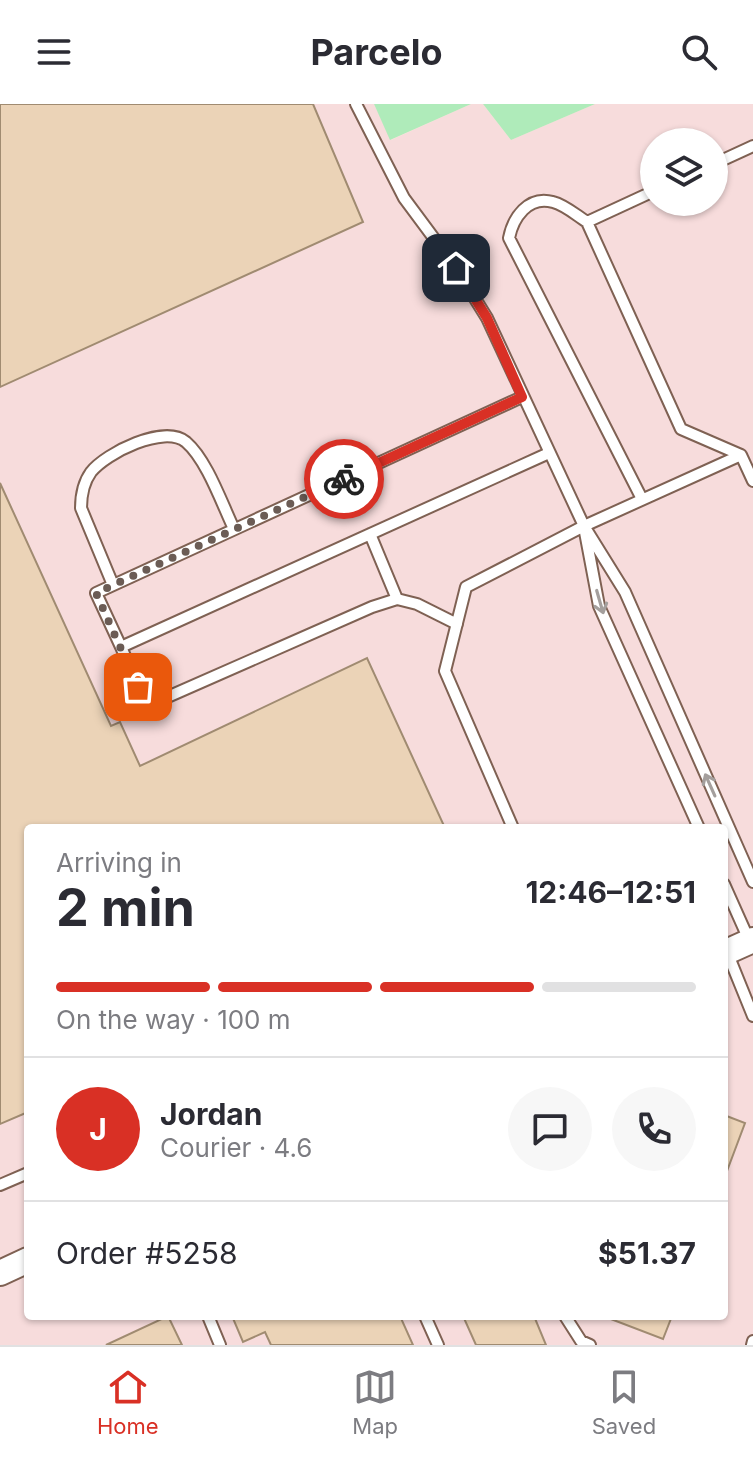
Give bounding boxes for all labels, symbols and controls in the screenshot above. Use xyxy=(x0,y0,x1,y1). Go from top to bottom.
icon: menu xyxy=(32,30,76,74)
text: Parcelo xyxy=(310,30,443,74)
icon: search xyxy=(677,30,721,74)
map controls xyxy=(640,128,728,216)
button: layers xyxy=(640,128,728,216)
pin xyxy=(422,234,490,302)
icon: home xyxy=(434,246,478,290)
courier xyxy=(304,439,384,519)
icon: bike xyxy=(322,457,366,501)
one-way arrow xyxy=(593,589,608,615)
pin xyxy=(104,653,172,721)
icon: bag xyxy=(116,665,160,709)
one-way arrow xyxy=(702,773,717,798)
text: Arriving in xyxy=(56,847,182,878)
text: 12:46–12:51 xyxy=(525,874,696,910)
text: 2 min xyxy=(56,876,195,939)
text: On the way · 100 m xyxy=(56,1004,291,1035)
button: chat xyxy=(508,1087,592,1171)
button: phone xyxy=(612,1087,696,1171)
text: Jordan xyxy=(160,1096,262,1132)
text: J xyxy=(89,1111,107,1147)
text: Courier · 4.6 xyxy=(160,1132,312,1163)
text: Order #5258 xyxy=(56,1235,238,1271)
text: $51.37 xyxy=(598,1235,696,1271)
tab: Home xyxy=(97,1365,159,1439)
tab: Map xyxy=(352,1365,398,1439)
tab: Saved xyxy=(592,1365,656,1439)

